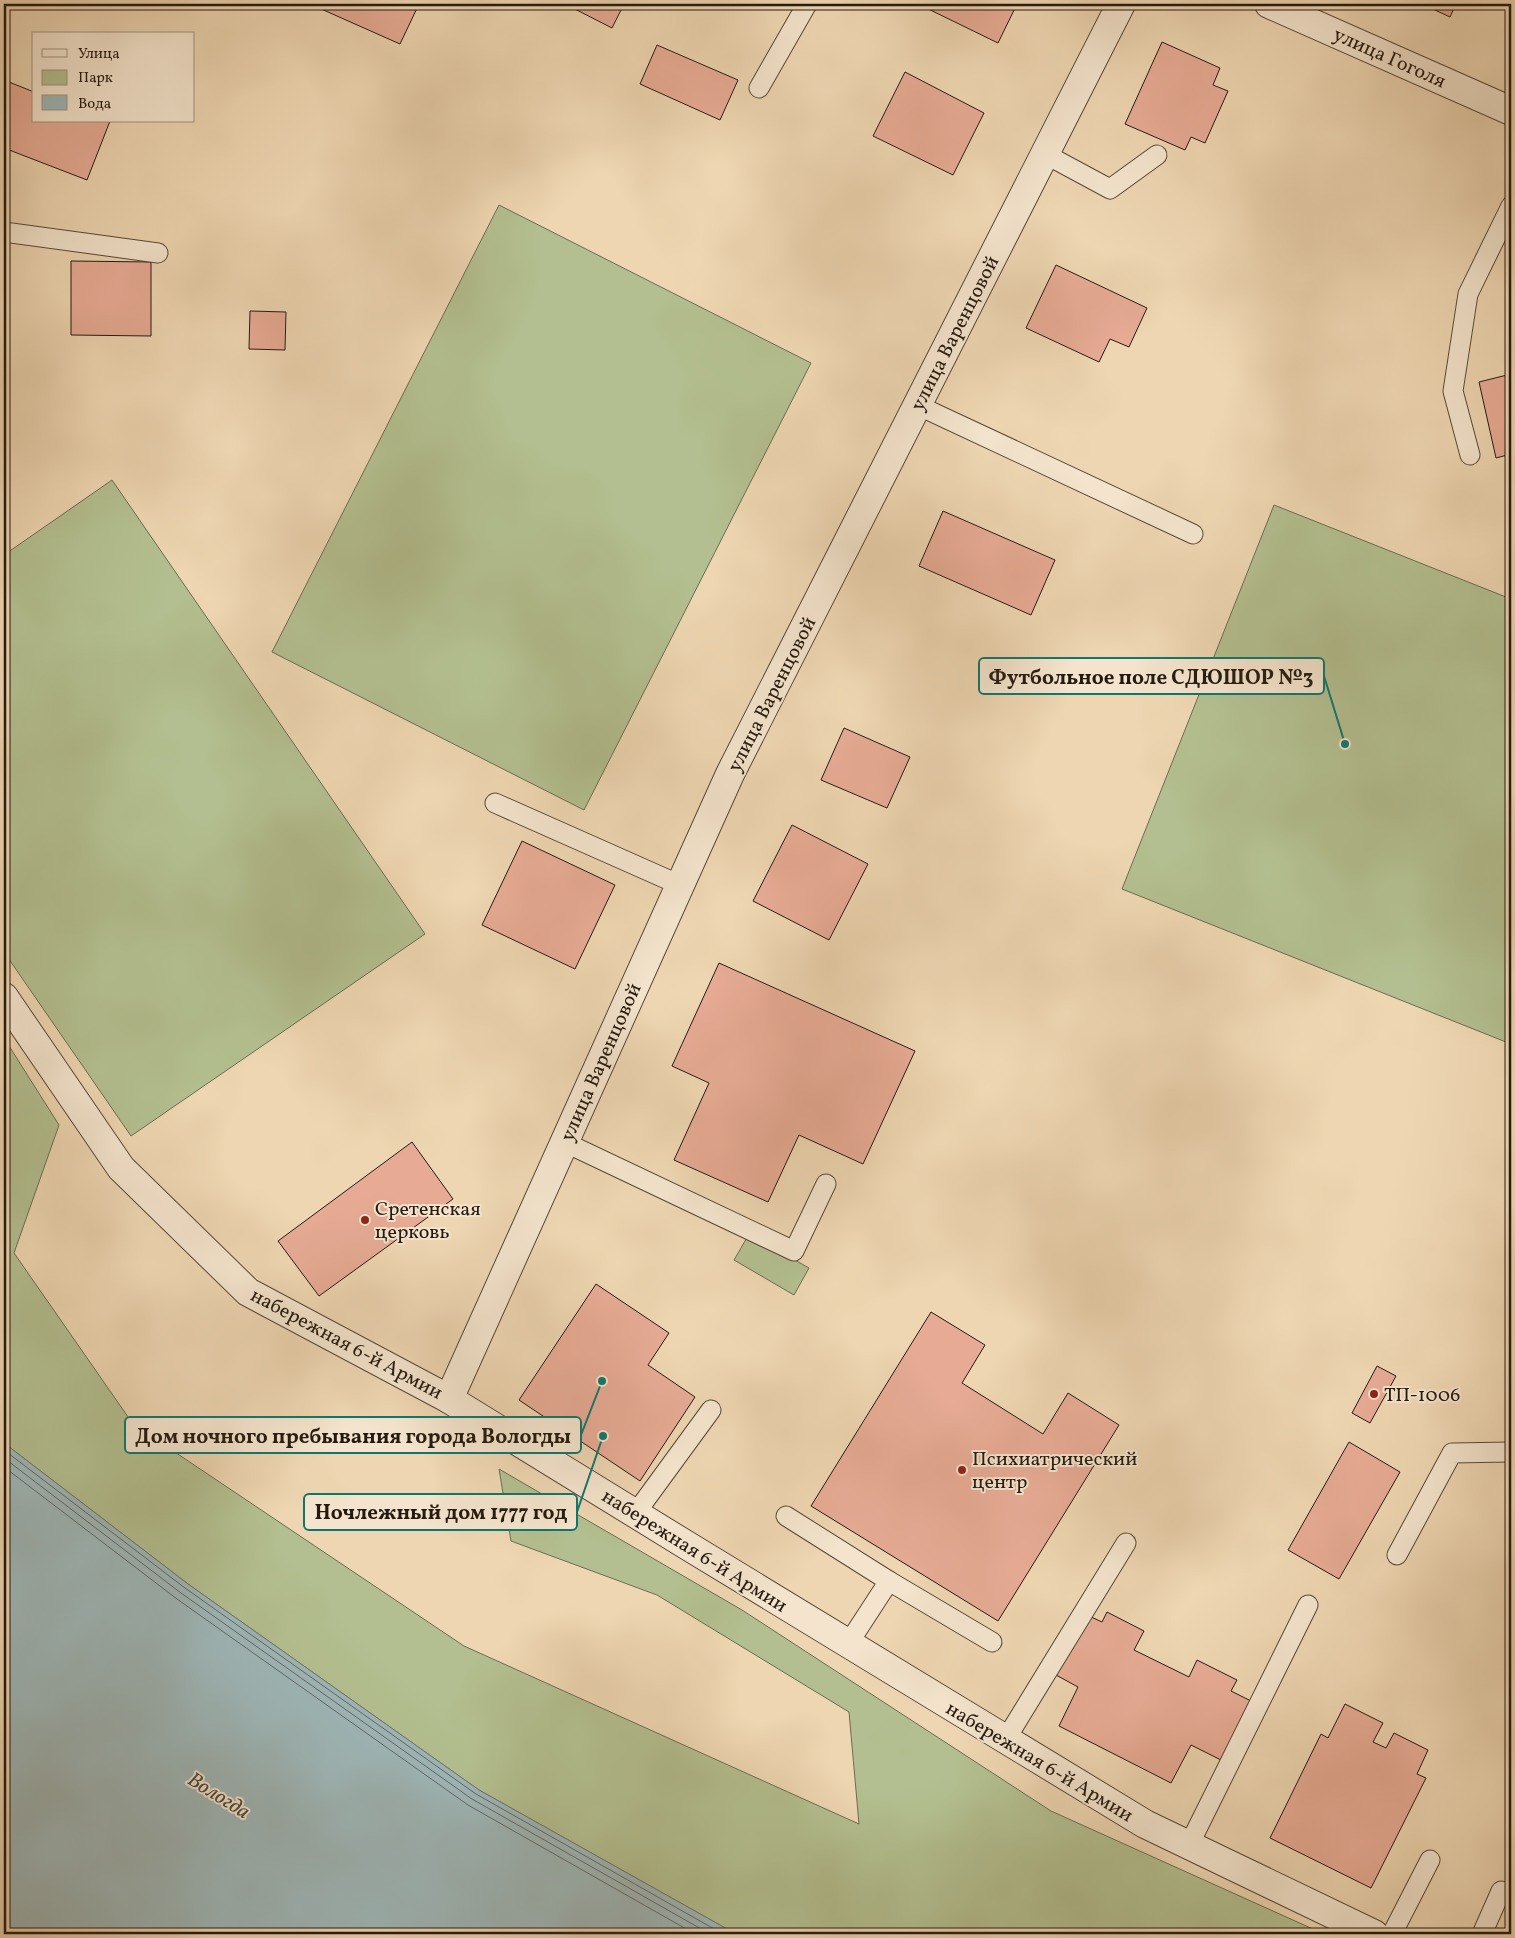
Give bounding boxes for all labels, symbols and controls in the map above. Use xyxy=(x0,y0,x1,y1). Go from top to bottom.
street label: улица Гоголя xyxy=(1328,21,1450,96)
legend xyxy=(32,32,195,122)
text: Улица xyxy=(78,44,120,65)
text: Парк xyxy=(78,68,113,89)
text: Вода xyxy=(78,94,111,115)
street label: улица Варенцовой xyxy=(905,252,1007,416)
street label: улица Варенцовой xyxy=(722,613,824,777)
callout: Футбольное поле СДЮШОР №3 xyxy=(979,658,1324,694)
text: Футбольное поле СДЮШОР №3 xyxy=(989,664,1313,693)
street label: улица Варенцовой xyxy=(554,979,649,1146)
place label: Сретенская церковь xyxy=(375,1196,481,1247)
marker: Сретенская церковь xyxy=(359,1214,371,1226)
street label: набережная 6-й Армии xyxy=(245,1282,447,1407)
place label: ТП-1006 xyxy=(1384,1382,1460,1410)
marker: ТП-1006 xyxy=(1368,1388,1380,1400)
callout: Дом ночного пребывания города Вологды xyxy=(125,1417,581,1453)
text: Дом ночного пребывания города Вологды xyxy=(135,1423,571,1452)
place label: Психиатрический центр xyxy=(972,1446,1137,1497)
marker: Психиатрический центр xyxy=(956,1464,968,1476)
street label: набережная 6-й Армии xyxy=(596,1483,792,1620)
callout: Ночлежный дом 1777 год xyxy=(304,1494,577,1530)
text: Ночлежный дом 1777 год xyxy=(314,1499,568,1528)
street label: набережная 6-й Армии xyxy=(940,1696,1138,1830)
water label: Вологда xyxy=(181,1766,255,1827)

